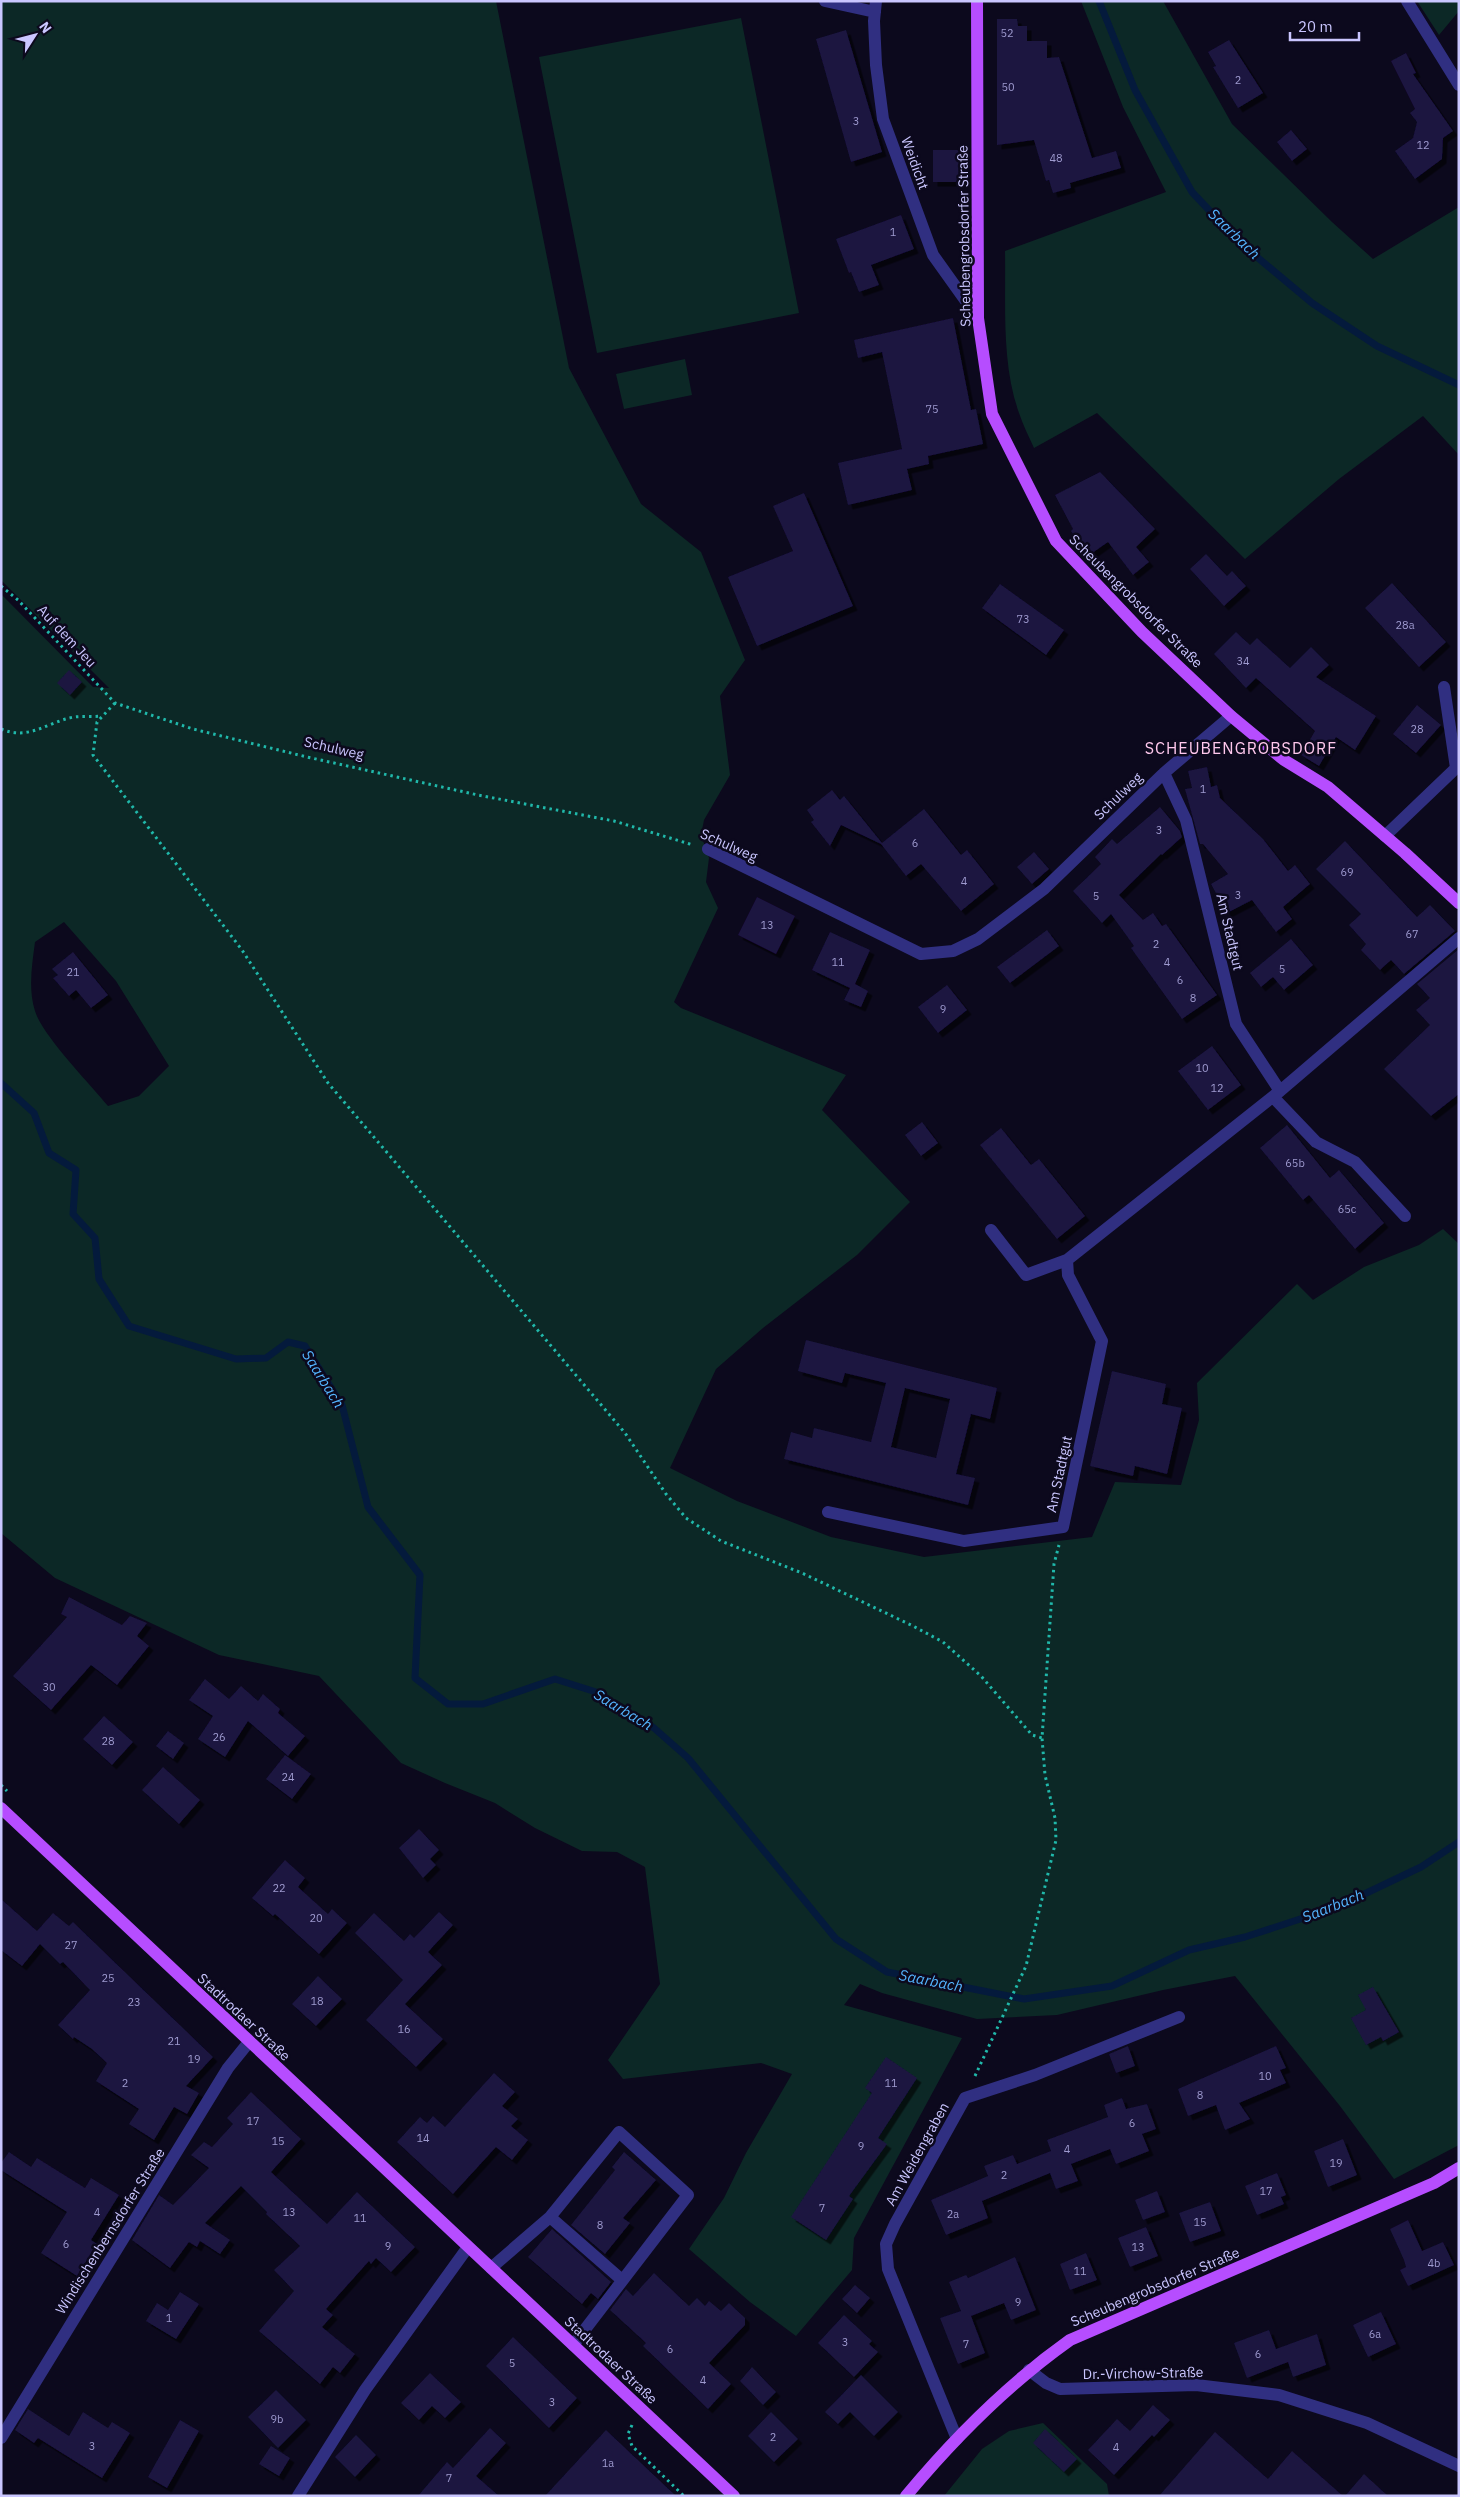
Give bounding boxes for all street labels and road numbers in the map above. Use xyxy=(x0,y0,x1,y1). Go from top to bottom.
street label: Weidicht xyxy=(897,134,933,192)
street label: Scheubengrobsdorfer Straße xyxy=(953,145,975,327)
street label: Scheubengrobsdorfer Straße xyxy=(1065,530,1207,672)
street label: Auf dem Jeu xyxy=(34,601,100,671)
street label: Schulweg xyxy=(302,732,366,764)
street label: Schulweg xyxy=(1090,768,1146,824)
street label: Schulweg xyxy=(698,824,761,866)
street label: Am Stadtgut xyxy=(1212,892,1248,972)
street label: Am Stadtgut xyxy=(1042,1434,1076,1514)
street label: Stadtrodaer Straße xyxy=(194,1969,294,2065)
street label: Am Weidengraben xyxy=(881,2099,953,2209)
street label: Windischenbernsdorfer Straße xyxy=(51,2144,169,2317)
street label: Scheubengrobsdorfer Straße xyxy=(1068,2243,1242,2331)
street label: Stadtrodaer Straße xyxy=(561,2312,661,2408)
street label: Dr.-Virchow-Straße xyxy=(1083,2363,1204,2383)

